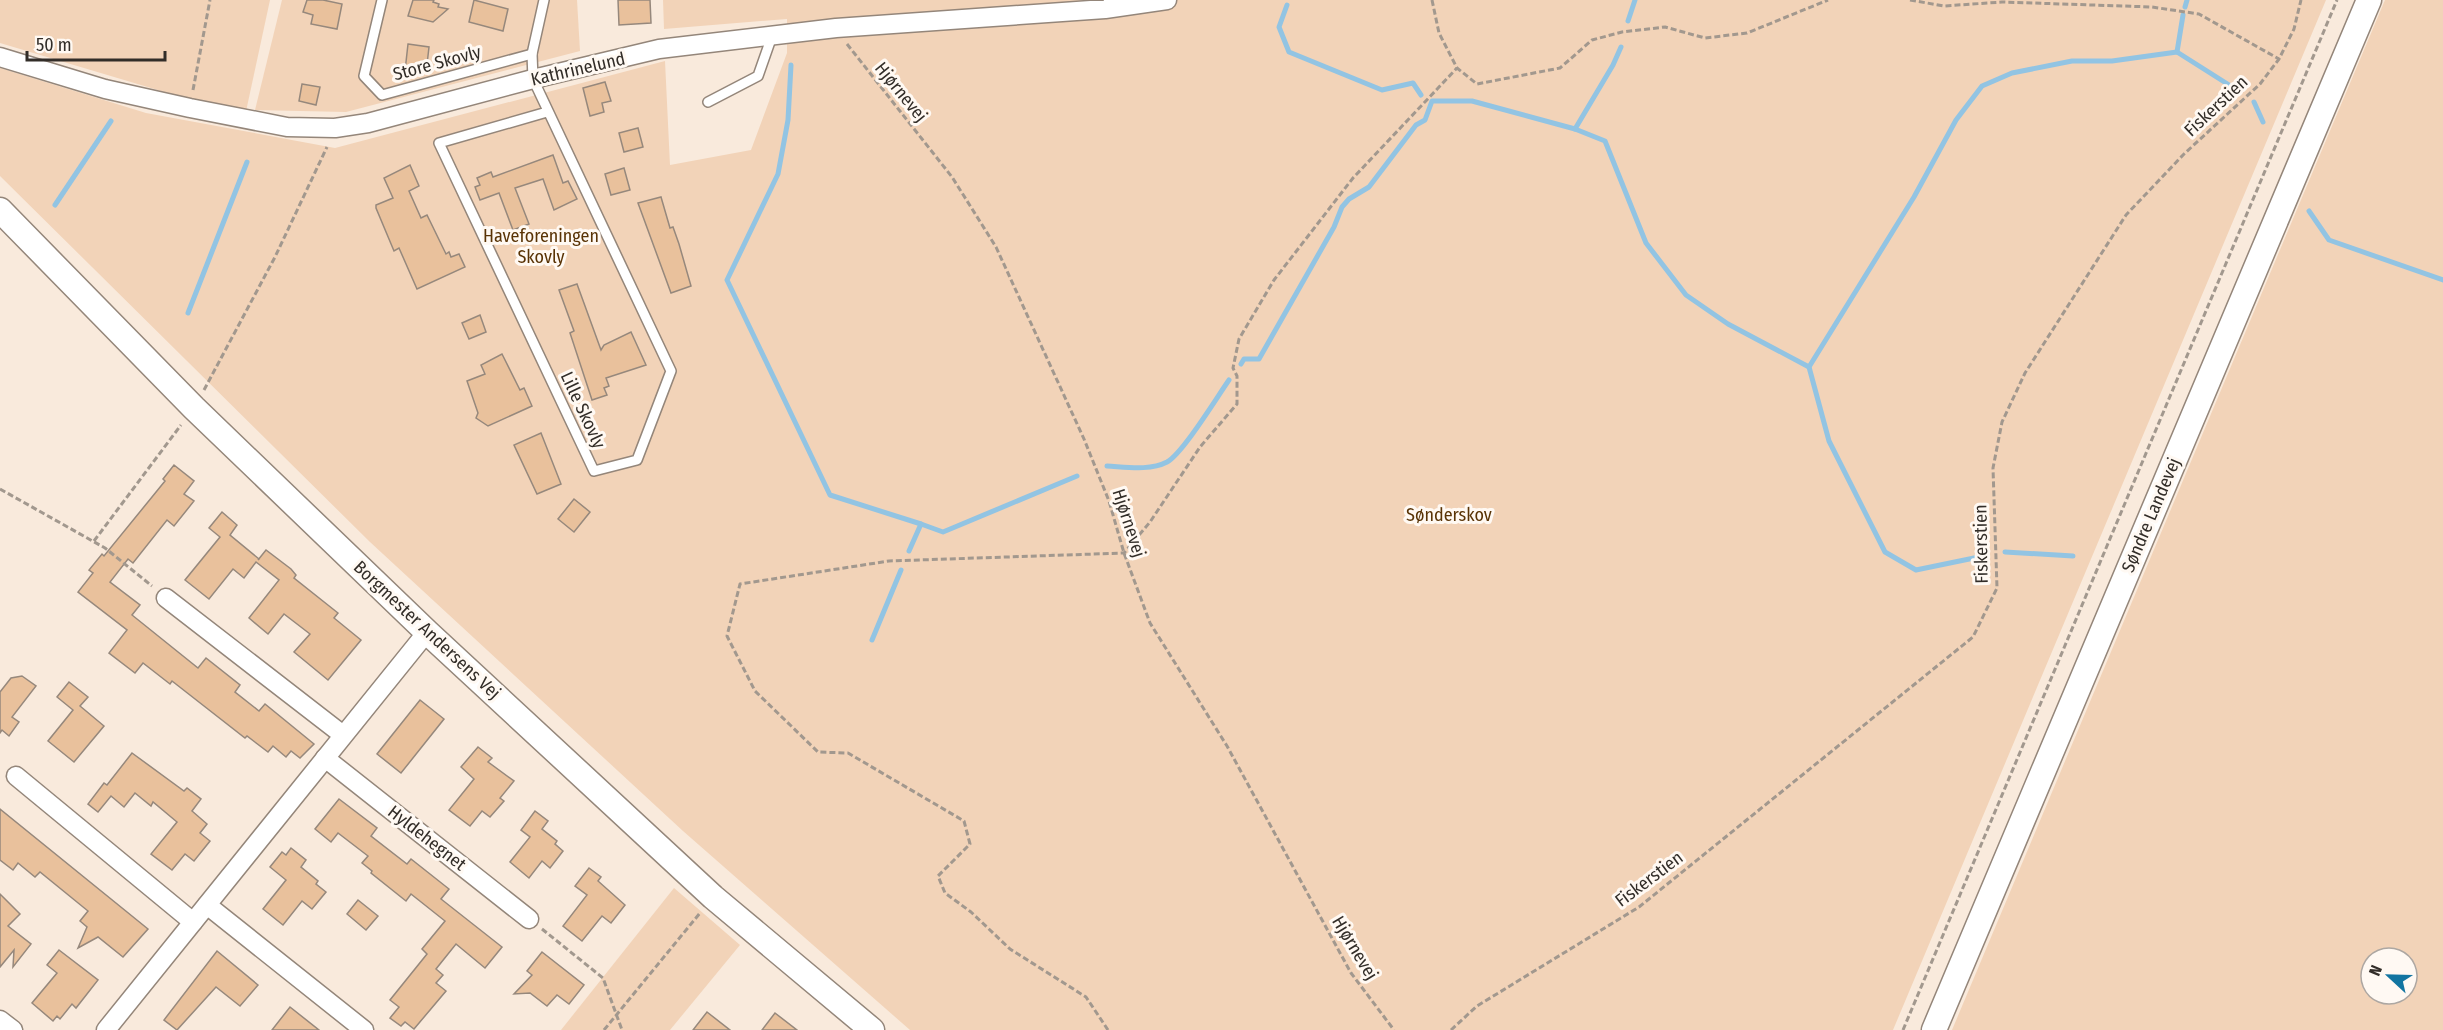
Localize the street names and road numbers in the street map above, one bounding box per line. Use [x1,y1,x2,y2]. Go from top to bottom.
street label: Store Skovly [391,41,483,85]
street label: Kathrinelund [529,47,627,91]
street label: Hjørnevej [870,58,932,126]
street label: Fiskerstien [2180,71,2252,141]
street label: Lille Skovly [556,368,610,452]
street label: Søndre Landevej [2117,454,2185,576]
street label: Hjørnevej [1108,486,1150,560]
street label: Fiskerstien [1969,504,1993,584]
street label: Borgmester Andersens Vej [349,556,505,704]
street label: Hyldehegnet [383,801,471,875]
street label: Fiskerstien [1611,846,1687,912]
street label: Hjørnevej [1327,912,1383,984]

